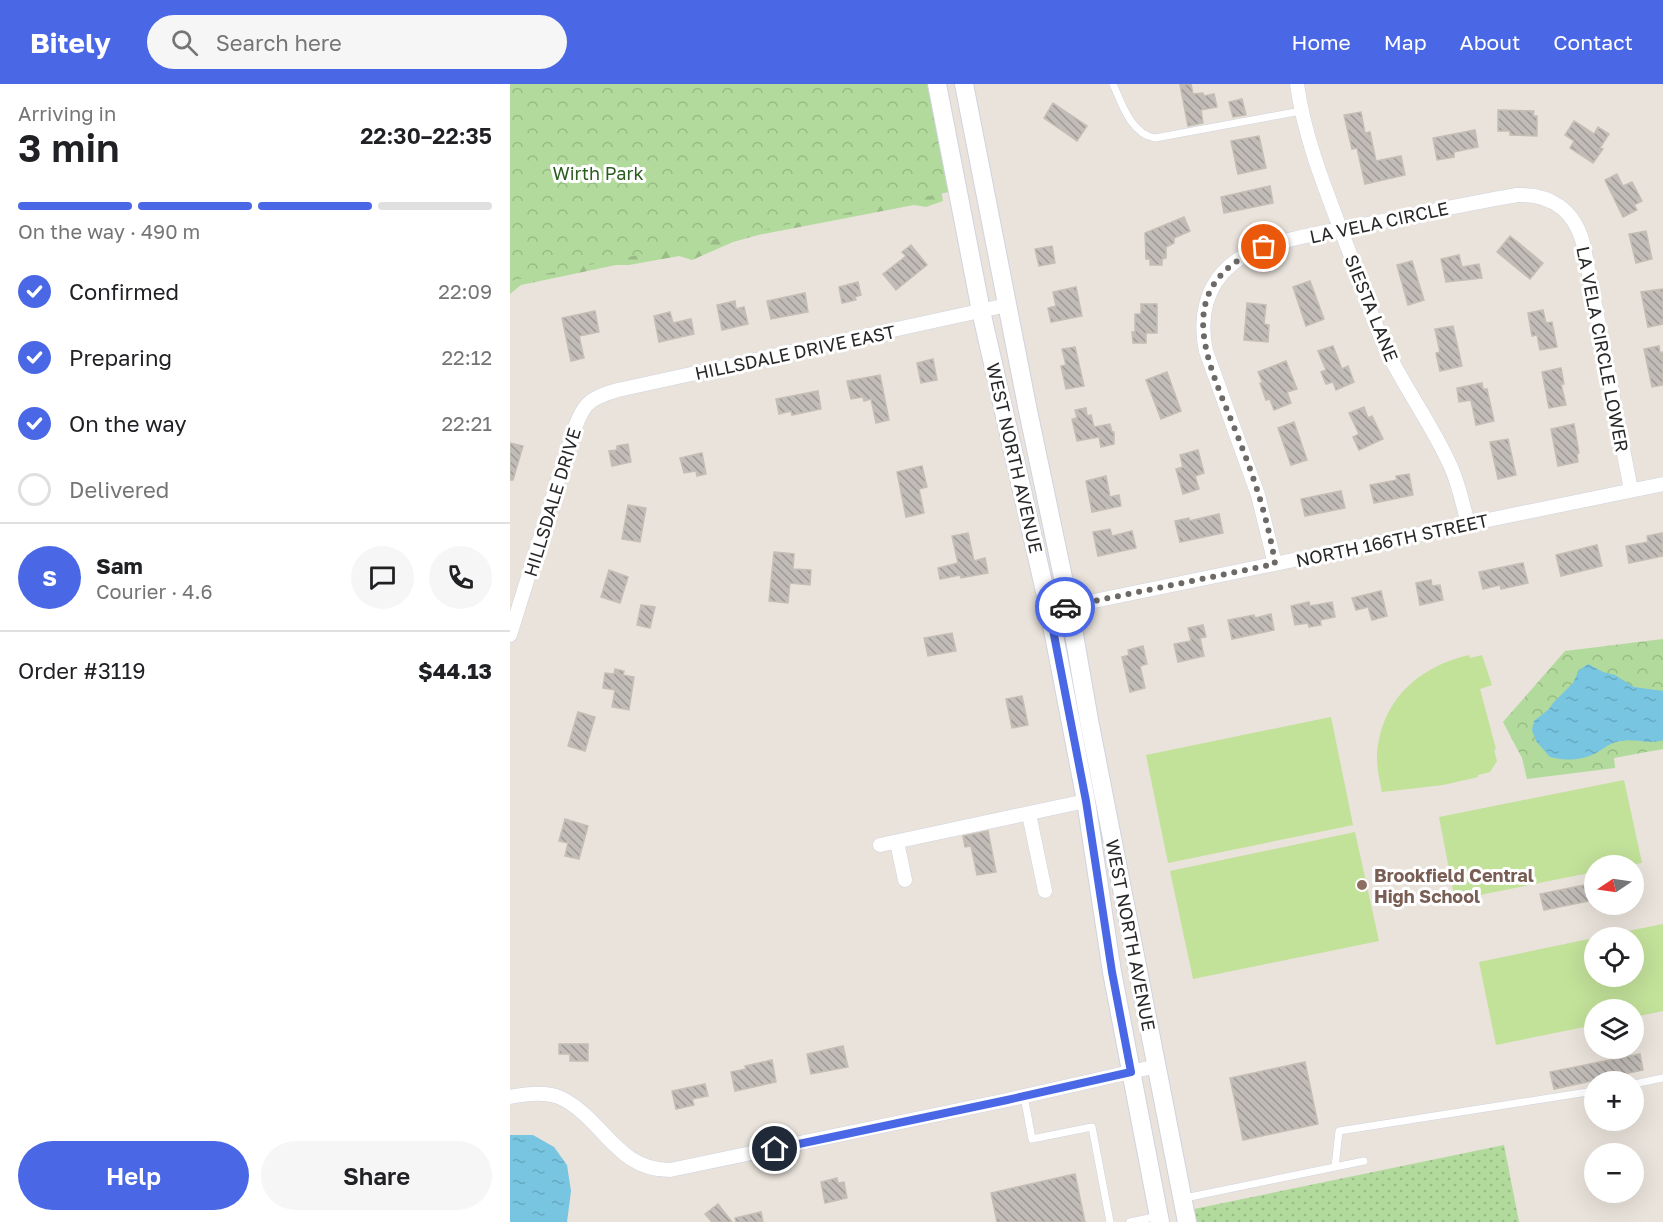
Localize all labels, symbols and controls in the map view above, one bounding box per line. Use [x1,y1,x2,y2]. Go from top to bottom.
search box [147,15,567,69]
text: Bitely [30,26,111,59]
icon: search [168,26,201,59]
text: Search here [216,29,342,56]
text: Home [1291,29,1351,55]
text: Map [1384,29,1427,55]
text: About [1460,29,1520,55]
text: Contact [1553,29,1633,55]
text: Arriving in [18,101,116,125]
text: 22:30–22:35 [360,122,492,149]
text: 3 min [18,124,120,171]
park label: Wirth Park [552,162,644,184]
street label: LA VELA CIRCLE [1308,197,1450,247]
text: On the way · 490 m [18,219,200,243]
pin [1238,221,1289,272]
icon: bag [1247,230,1280,263]
street label: LA VELA CIRCLE LOWER [1572,244,1634,454]
street label: SIESTA LANE [1341,251,1403,365]
icon: check [18,275,51,308]
text: Confirmed [69,278,179,305]
text: 22:09 [438,279,492,303]
street label: HILLSDALE DRIVE EAST [693,320,897,384]
icon: check [18,341,51,374]
text: Preparing [69,344,172,371]
text: 22:12 [442,345,492,369]
street label: WEST NORTH AVENUE [982,361,1048,555]
icon: check [18,407,51,440]
text: On the way [69,410,187,437]
text: 22:21 [442,411,492,435]
street label: HILLSDALE DRIVE [519,425,585,579]
text: Delivered [69,476,169,503]
street label: NORTH 166TH STREET [1294,509,1490,571]
button: chat [351,546,414,609]
button: phone [429,546,492,609]
text: Sam [96,552,143,579]
text: S [42,564,57,591]
courier [1035,577,1095,637]
text: Courier · 4.6 [96,579,213,603]
icon: car [1049,591,1082,624]
text: Order #3119 [18,657,146,684]
text: $44.13 [418,657,492,684]
street label: WEST NORTH AVENUE [1102,837,1160,1033]
north arrow [1584,855,1644,915]
map controls [1584,855,1644,1203]
place label: Brookfield Central High School [1374,864,1534,907]
marker: Brookfield Central High School [1355,878,1369,892]
button: locate [1584,927,1644,987]
button: layers [1584,999,1644,1059]
button: + [1584,1071,1644,1131]
pin [749,1123,800,1174]
icon: home [758,1132,791,1165]
button: Help [18,1141,249,1210]
button: Share [261,1141,492,1210]
button: − [1584,1143,1644,1203]

